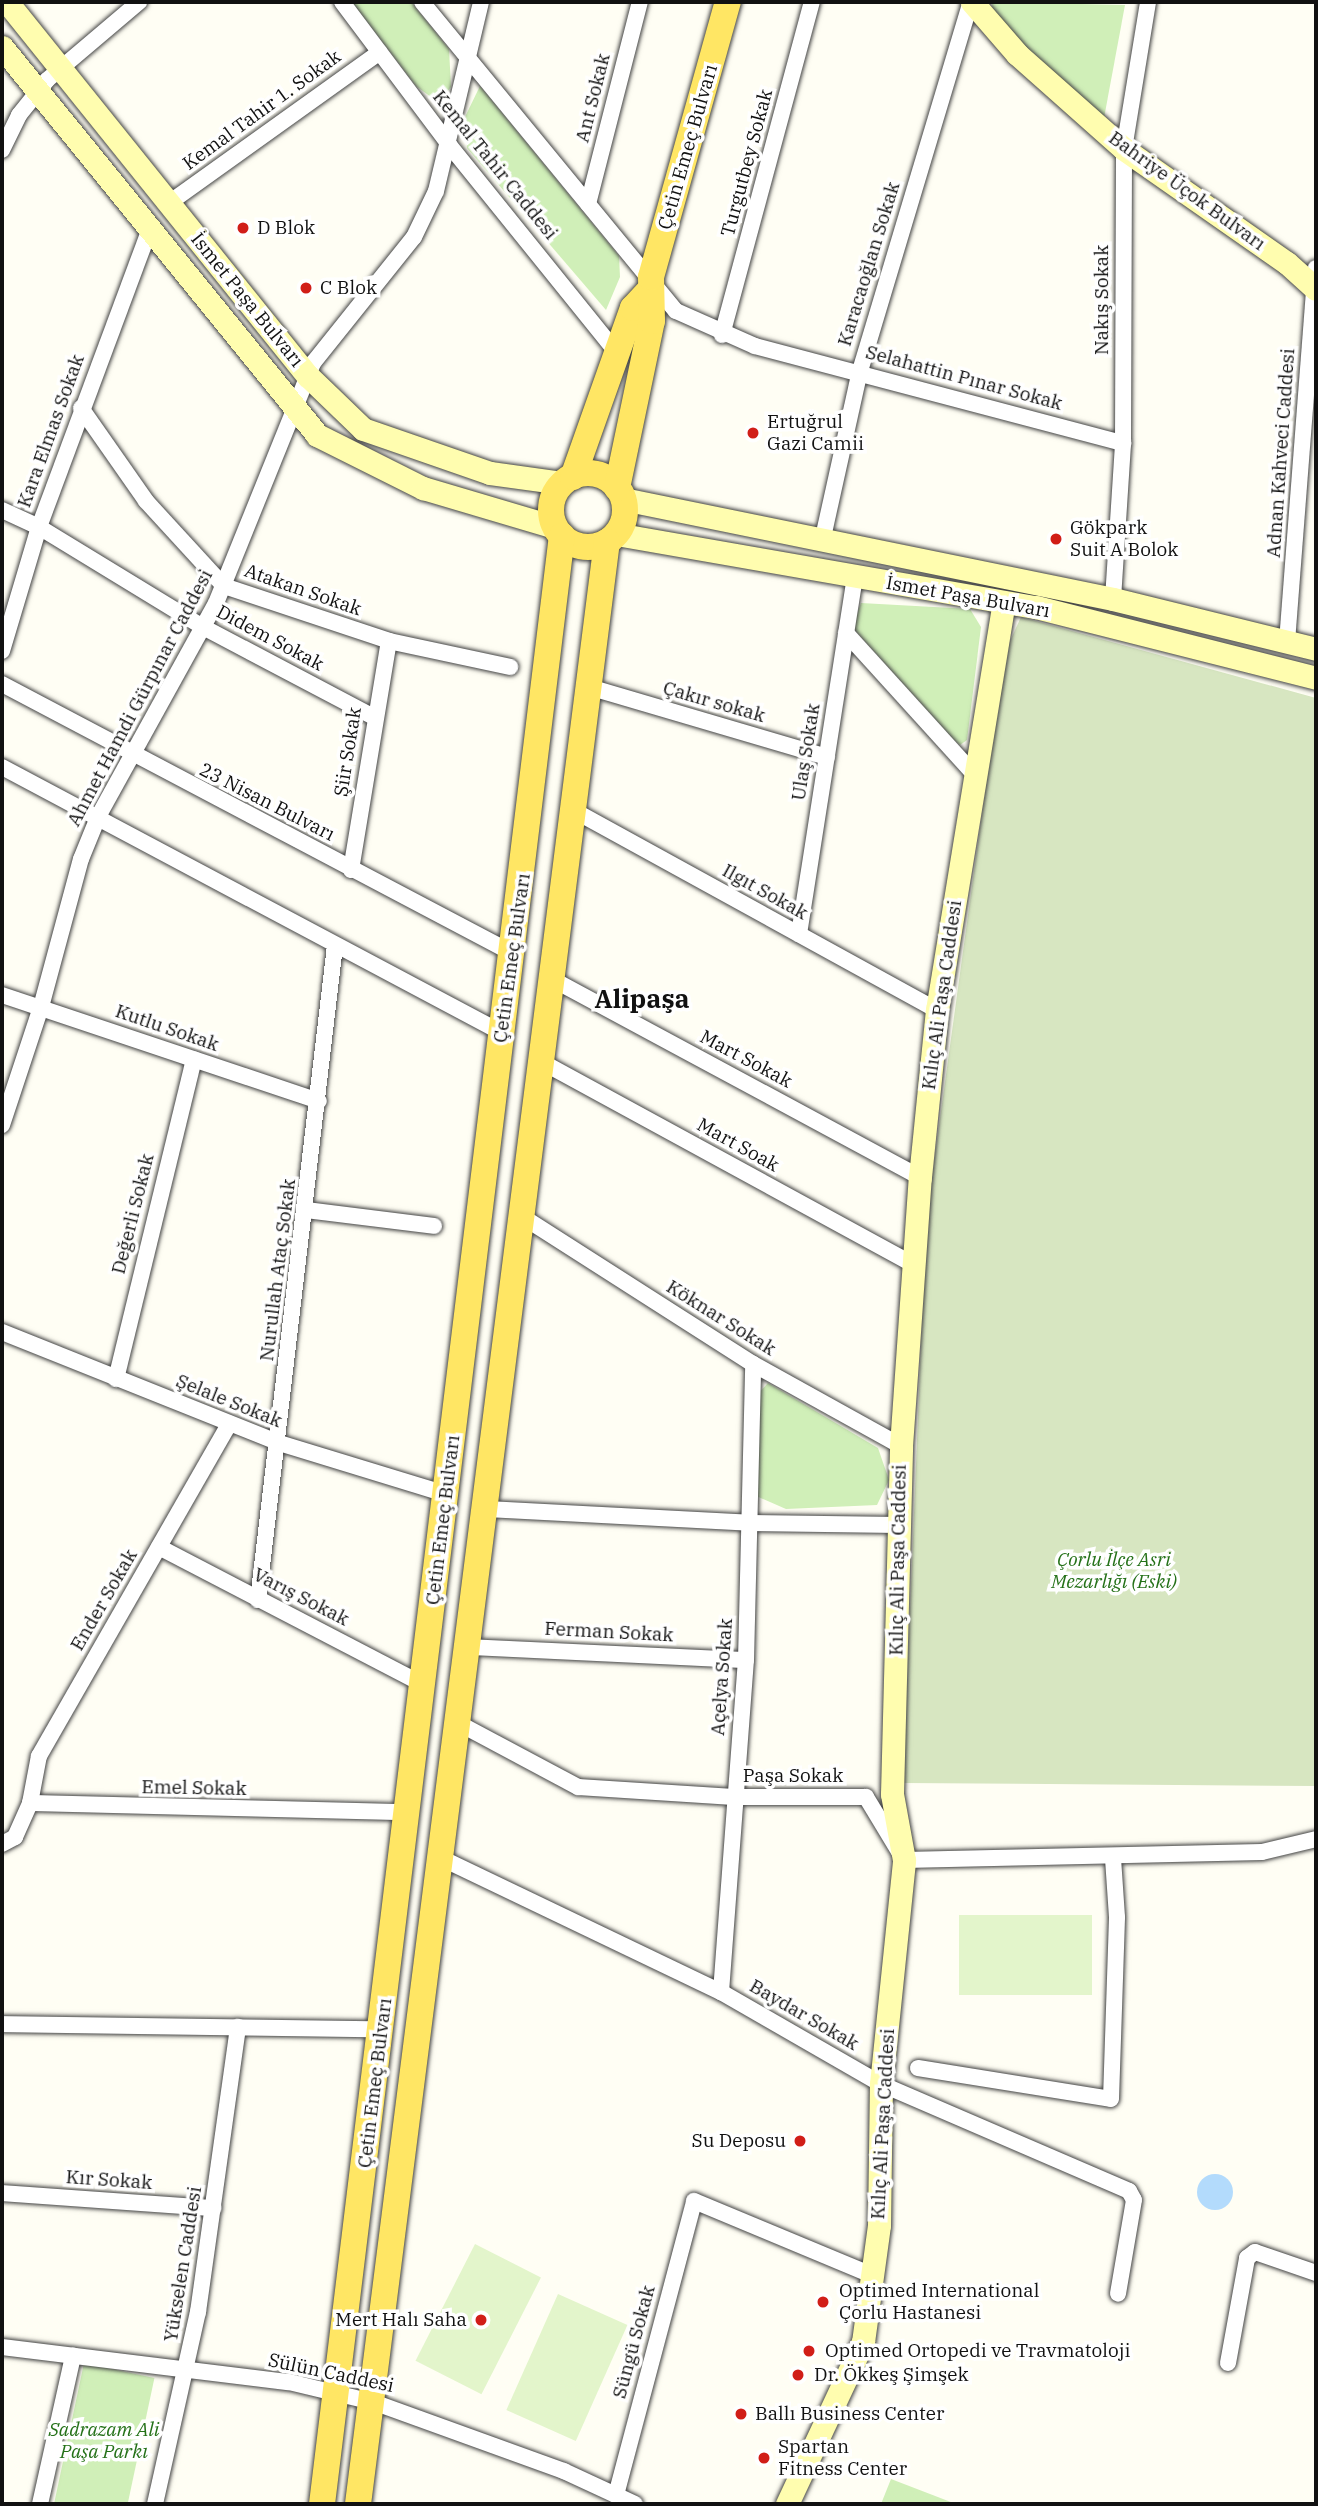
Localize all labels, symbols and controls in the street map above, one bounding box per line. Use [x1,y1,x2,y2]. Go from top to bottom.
street label: Kemal Tahir 1. Sokak [179,45,345,175]
street label: Ant Sokak [571,51,615,145]
street label: Çetin Emeç Bulvarı [653,62,723,232]
street label: Kemal Tahir Caddesi [428,86,562,244]
street label: Turgutbey Sokak [716,87,778,239]
street label: Bahriye Üçok Bulvarı [1104,127,1270,255]
street label: Karacaoğlan Sokak [833,179,905,349]
place label: D Blok [257,217,315,239]
marker: D Blok [235,220,251,236]
street label: İsmet Paşa Bulvarı [186,228,308,372]
street label: Nakış Sokak [1091,245,1113,355]
place label: C Blok [320,277,377,299]
marker: C Blok [298,280,314,296]
street label: Selahattin Pınar Sokak [863,341,1065,415]
street label: Adnan Kahveci Caddesi [1262,347,1300,559]
street label: Kara Elmas Sokak [13,351,89,511]
place label: Ertuğrul Gazi Camii [767,411,864,455]
marker: Ertuğrul Gazi Camii [745,425,761,441]
place label: Gökpark Suit A Bolok [1070,517,1178,561]
marker: Gökpark Suit A Bolok [1048,531,1064,547]
street label: Atakan Sokak [241,559,365,621]
street label: Ahmet Hamdi Gürpınar Caddesi [62,566,218,830]
street label: İsmet Paşa Bulvarı [884,571,1052,623]
street label: Didem Sokak [213,600,327,676]
street label: Çakır sokak [660,677,768,727]
street label: Ulaş Sokak [787,702,825,802]
street label: Şiir Sokak [330,706,366,798]
street label: 23 Nisan Bulvarı [196,758,338,846]
street label: Ilgıt Sokak [718,859,812,925]
street label: Çetin Emeç Bulvarı [489,872,535,1044]
street label: Kılıç Ali Paşa Caddesi [917,899,967,1091]
district label: Alipaşa [595,983,689,1015]
street label: Kutlu Sokak [112,1000,222,1056]
street label: Mart Sokak [696,1025,796,1093]
street label: Mart Soak [693,1113,783,1177]
street label: Değerli Sokak [107,1152,159,1276]
street label: Nurullah Ataç Sokak [255,1177,301,1363]
street label: Köknar Sokak [662,1275,780,1361]
street label: Şelale Sokak [173,1369,285,1433]
street label: Çetin Emeç Bulvarı [421,1434,465,1606]
street label: Kılıç Ali Paşa Caddesi [885,1464,911,1656]
street label: Ender Sokak [66,1545,142,1655]
park label: Çorlu İlçe Asri Mezarlığı (Eski) [1051,1549,1177,1593]
street label: Varış Sokak [249,1563,353,1631]
street label: Ferman Sokak [544,1617,674,1647]
street label: Açelya Sokak [707,1618,737,1736]
street label: Paşa Sokak [743,1765,843,1787]
street label: Emel Sokak [141,1776,247,1800]
street label: Baydar Sokak [745,1975,863,2055]
street label: Çetin Emeç Bulvarı [353,1997,397,2169]
street label: Kılıç Ali Paşa Caddesi [867,2028,899,2220]
place label: Su Deposu [691,2130,786,2152]
marker: Su Deposu [792,2133,808,2149]
street label: Kır Sokak [65,2166,153,2194]
street label: Yükselen Caddesi [159,2185,207,2343]
place label: Optimed International Çorlu Hastanesi [839,2280,1039,2324]
street label: Süngü Sokak [608,2283,660,2401]
marker: Optimed International Çorlu Hastanesi [813,2292,833,2312]
place label: Mert Halı Saha [335,2309,467,2331]
marker: Mert Halı Saha [473,2312,489,2328]
place label: Optimed Ortopedi ve Travmatoloji [825,2340,1130,2362]
marker: Optimed Ortopedi ve Travmatoloji [799,2341,819,2361]
street label: Sülün Caddesi [266,2349,396,2397]
place label: Dr. Ökkeş Şimşek [814,2364,969,2386]
marker: Dr. Ökkeş Şimşek [788,2365,808,2385]
place label: Ballı Business Center [755,2403,944,2425]
marker: Ballı Business Center [733,2406,749,2422]
park label: Sadrazam Ali Paşa Parkı [48,2419,160,2463]
place label: Spartan Fitness Center [778,2436,907,2480]
marker: Spartan Fitness Center [756,2450,772,2466]

